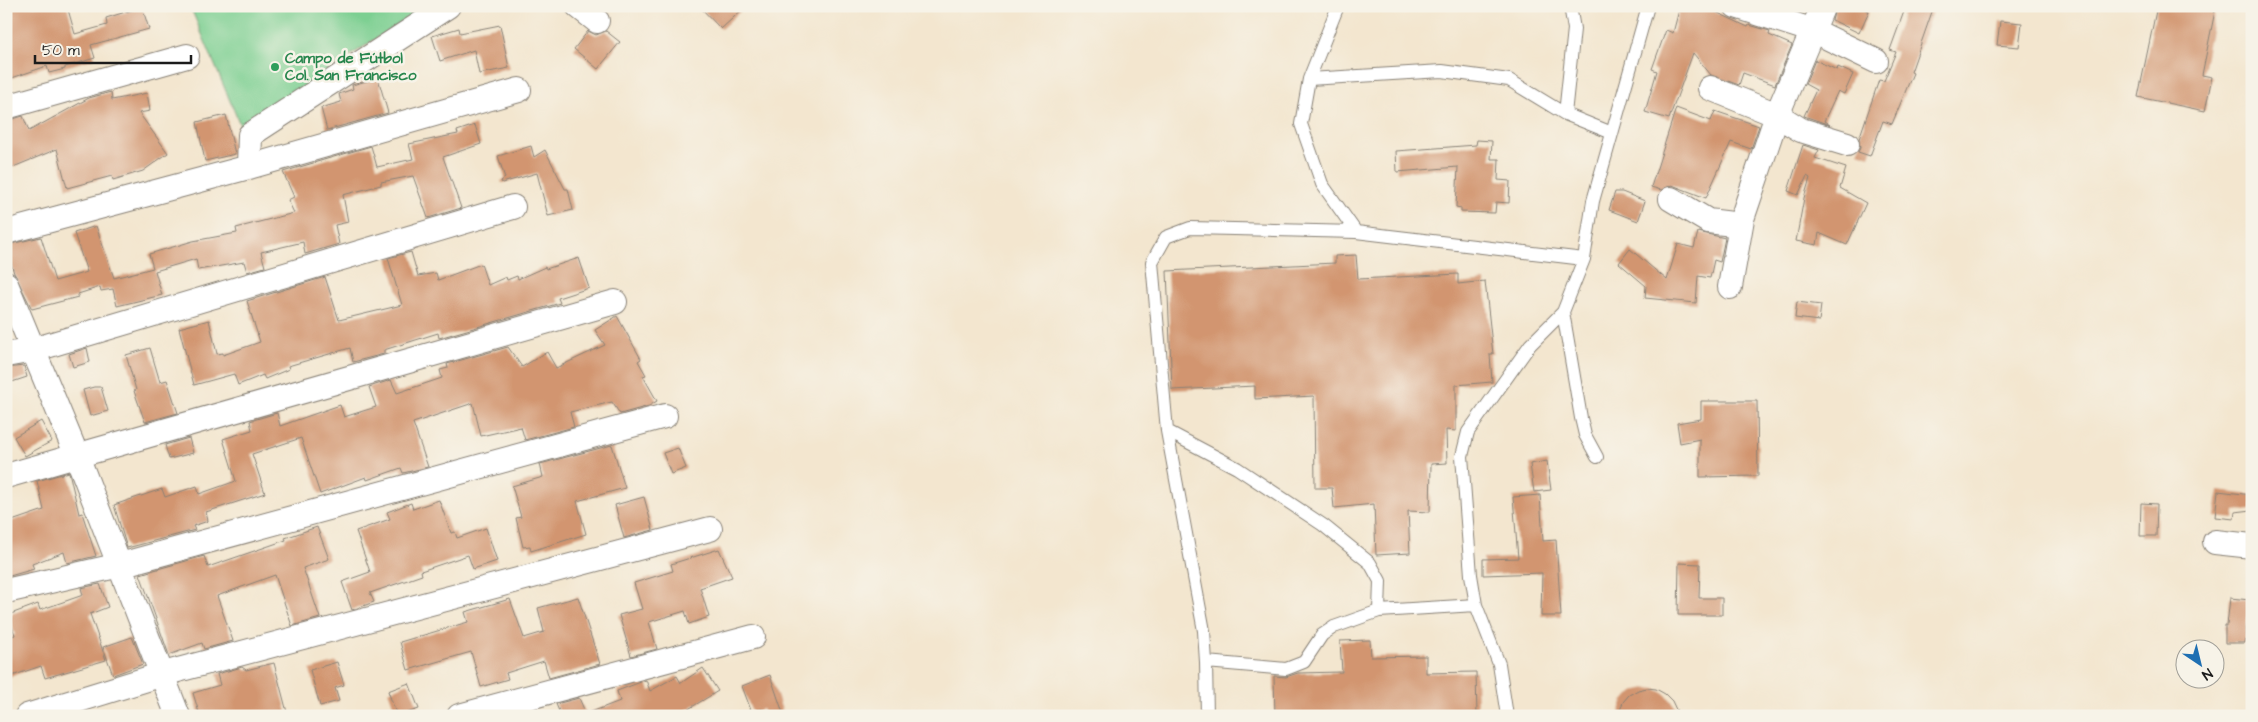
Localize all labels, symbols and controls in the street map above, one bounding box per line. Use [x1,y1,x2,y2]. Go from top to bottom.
scale bar [35,32,191,64]
text: 50 m [42,40,80,61]
place label: Campo de Fútbol Col. San Francisco [285,48,417,86]
marker: Campo de Fútbol Col. San Francisco [269,61,281,73]
north arrow [2176,640,2226,690]
text: N [2197,663,2216,685]

